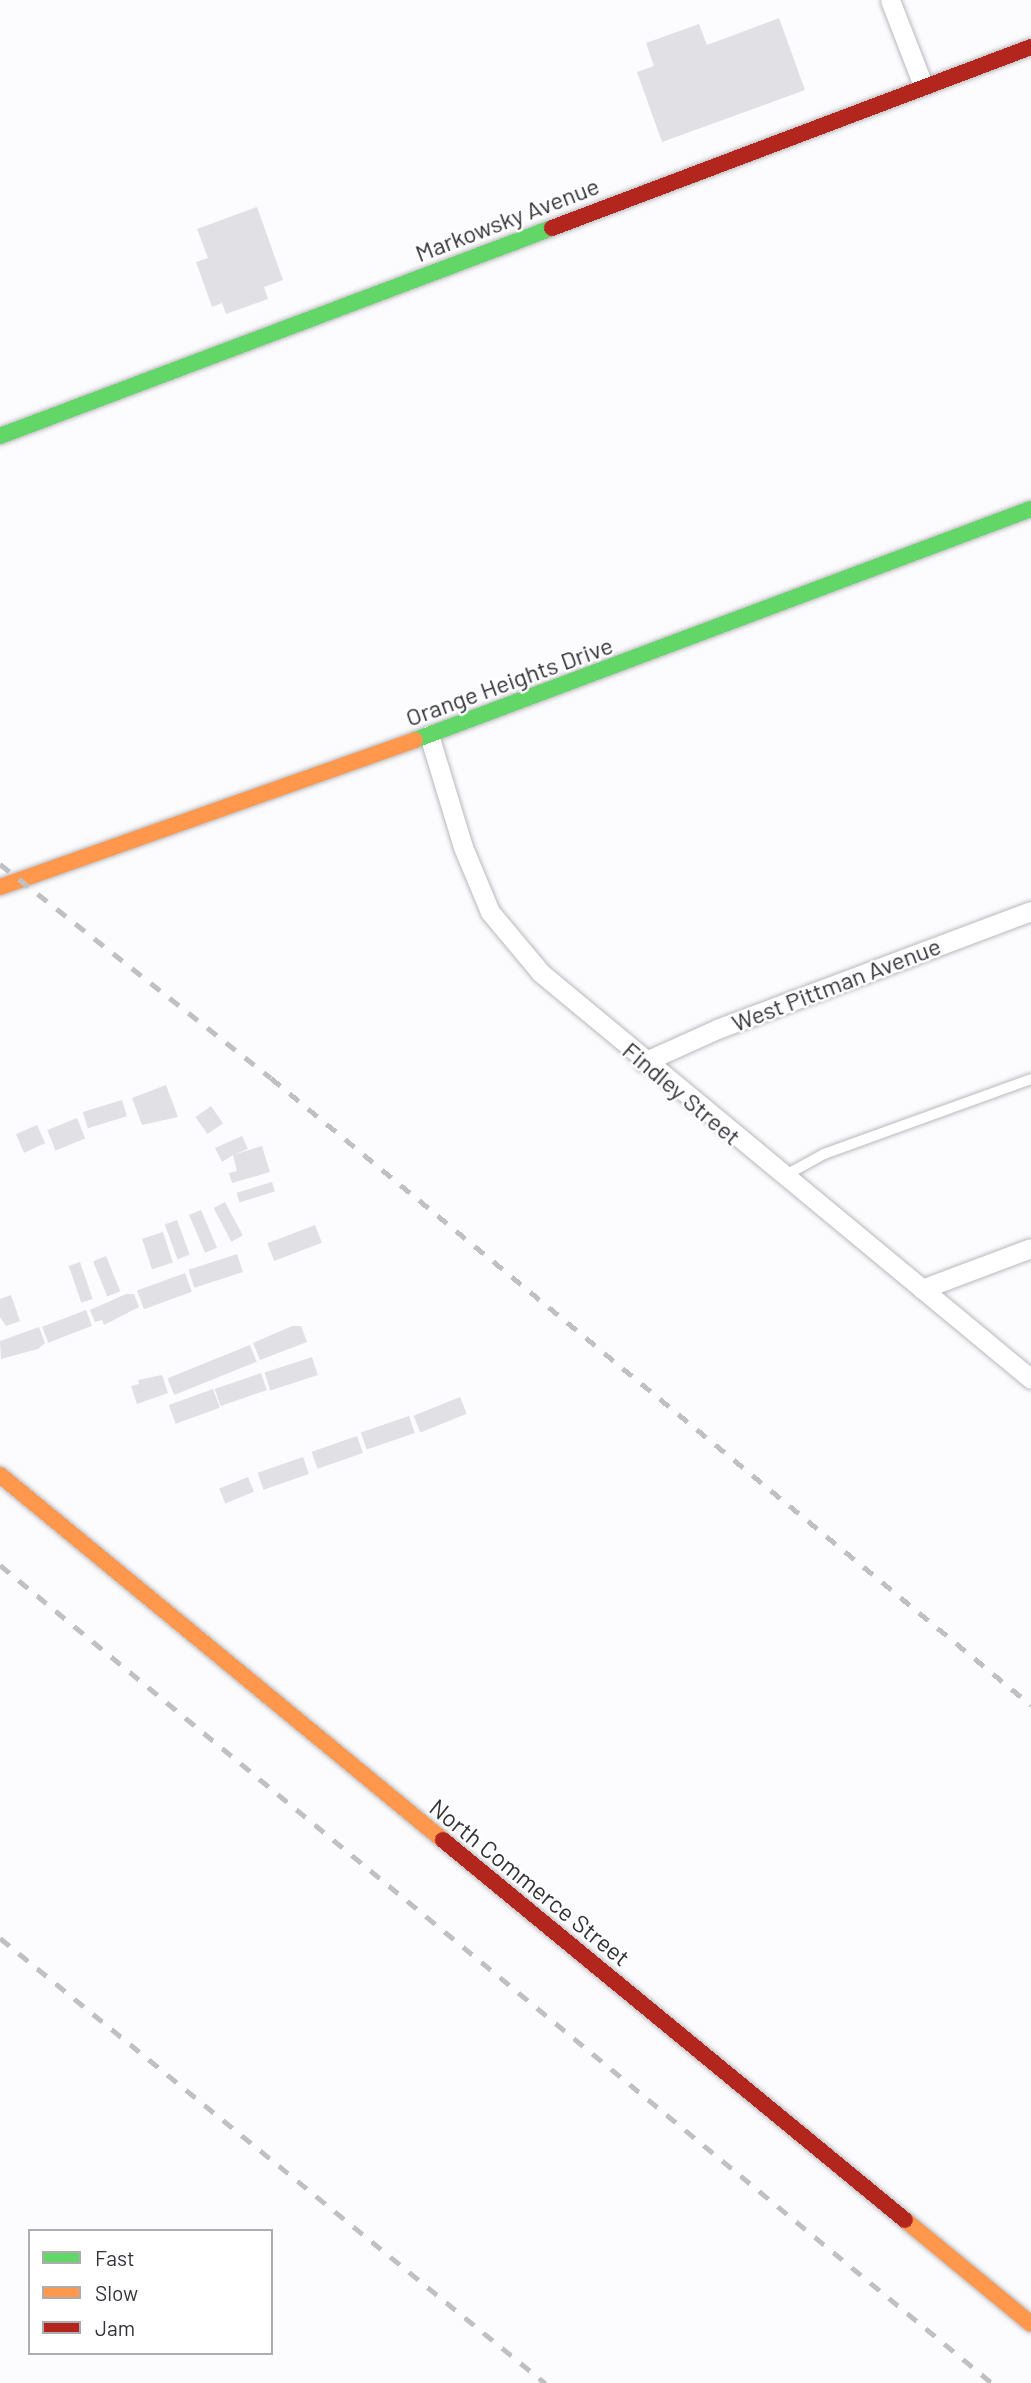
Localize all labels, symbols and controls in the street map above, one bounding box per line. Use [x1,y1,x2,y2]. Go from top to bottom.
street label: Markowsky Avenue [411,171,603,267]
street label: Orange Heights Drive [402,630,616,732]
street label: West Pittman Avenue [727,931,945,1037]
street label: Findley Street [617,1035,747,1151]
street label: North Commerce Street [424,1792,636,1972]
legend [28,2229,273,2355]
text: Fast [95,2245,135,2270]
text: Slow [95,2280,138,2305]
text: Jam [95,2315,135,2340]

